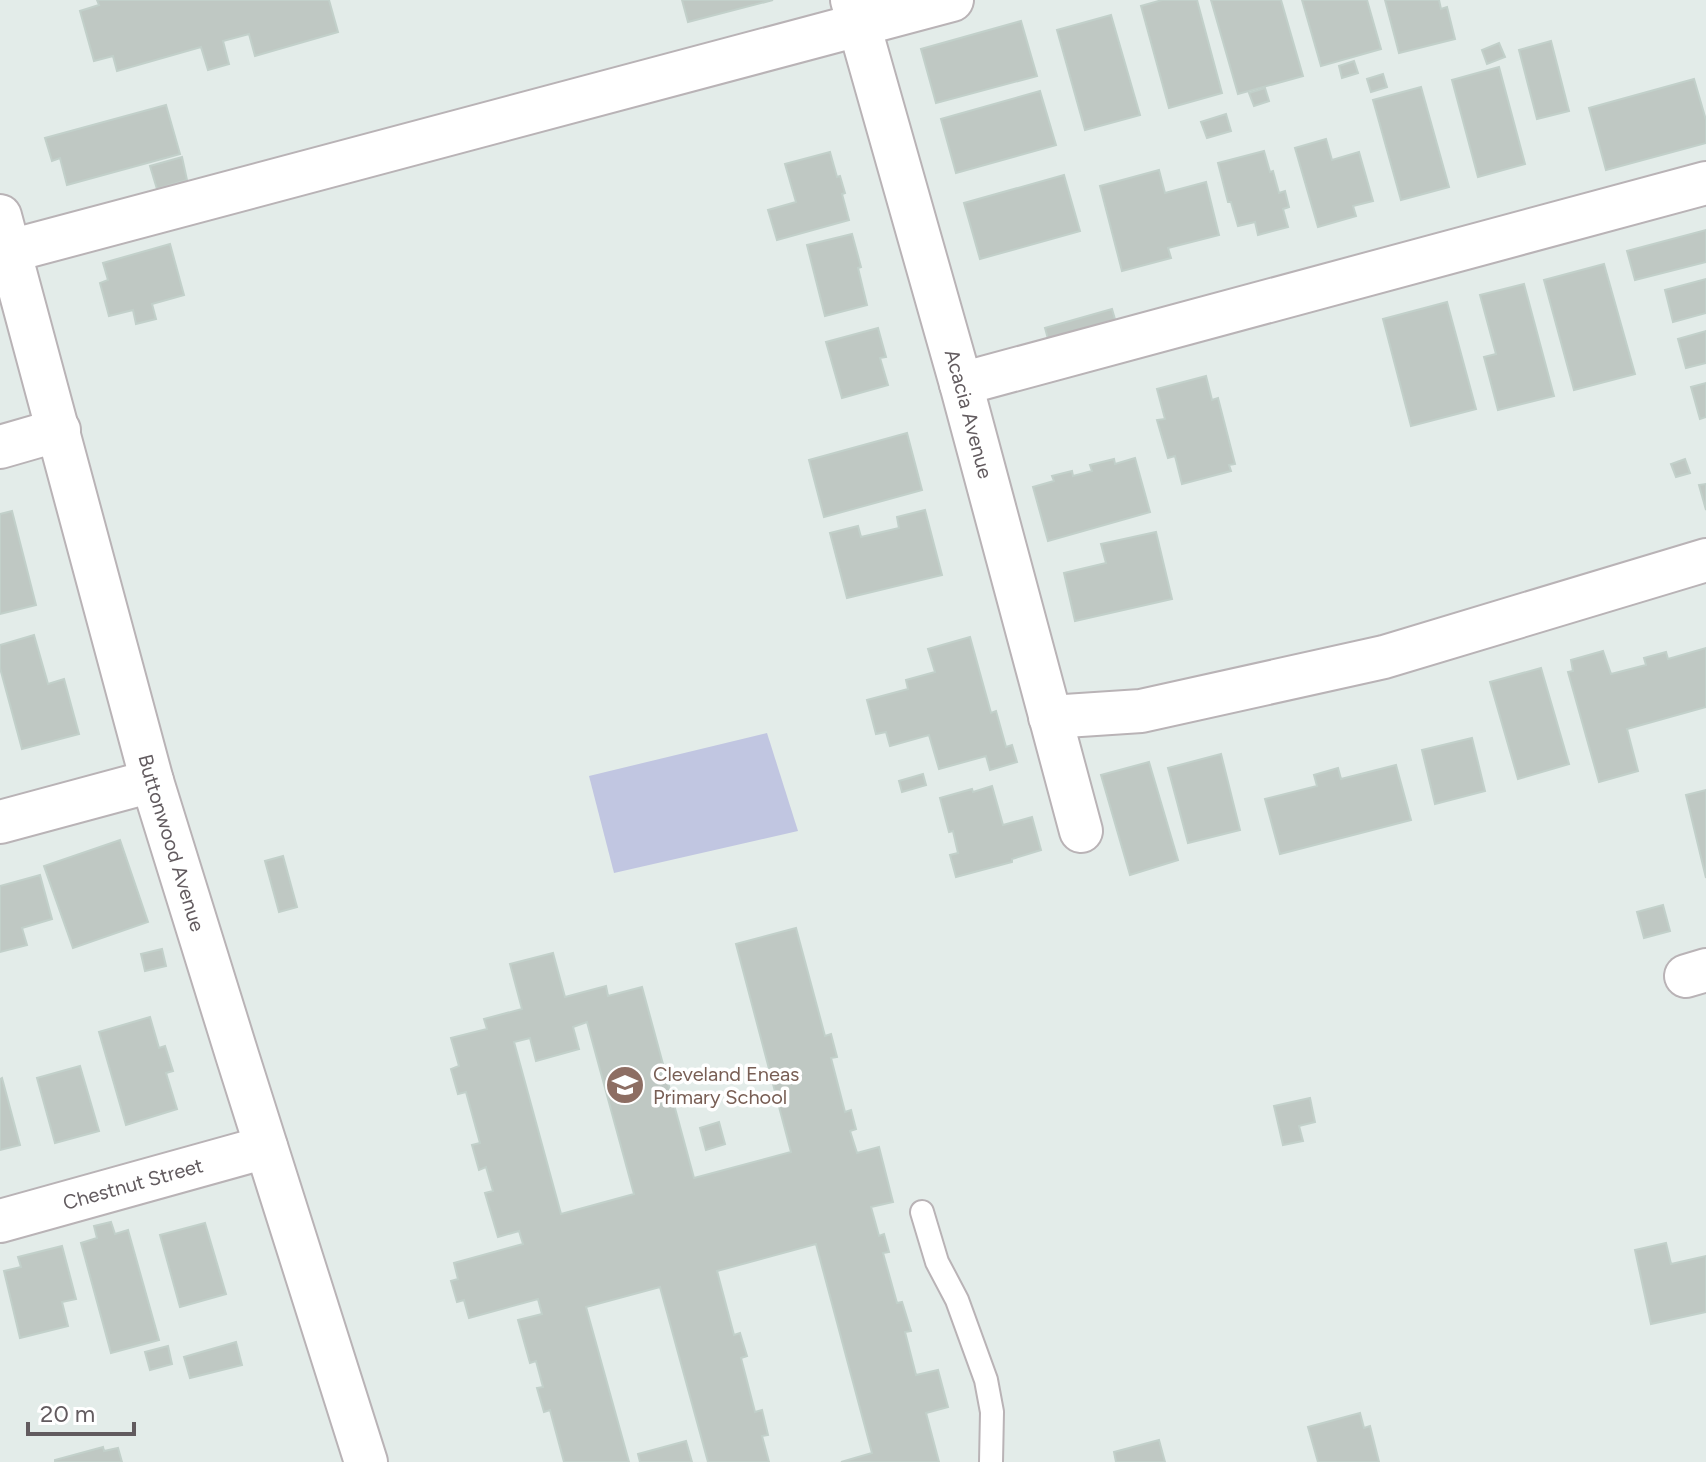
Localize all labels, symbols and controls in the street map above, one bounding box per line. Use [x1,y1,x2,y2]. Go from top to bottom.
street label: Acacia Avenue [940,347,998,481]
street label: Buttonwood Avenue [133,752,210,935]
place label: Cleveland Eneas Primary School [653,1062,799,1109]
school or university icon: Cleveland Eneas Primary School [604,1064,646,1106]
street label: Chestnut Street [60,1153,206,1215]
scale bar [28,1386,134,1436]
text: 20 m [40,1399,95,1428]

